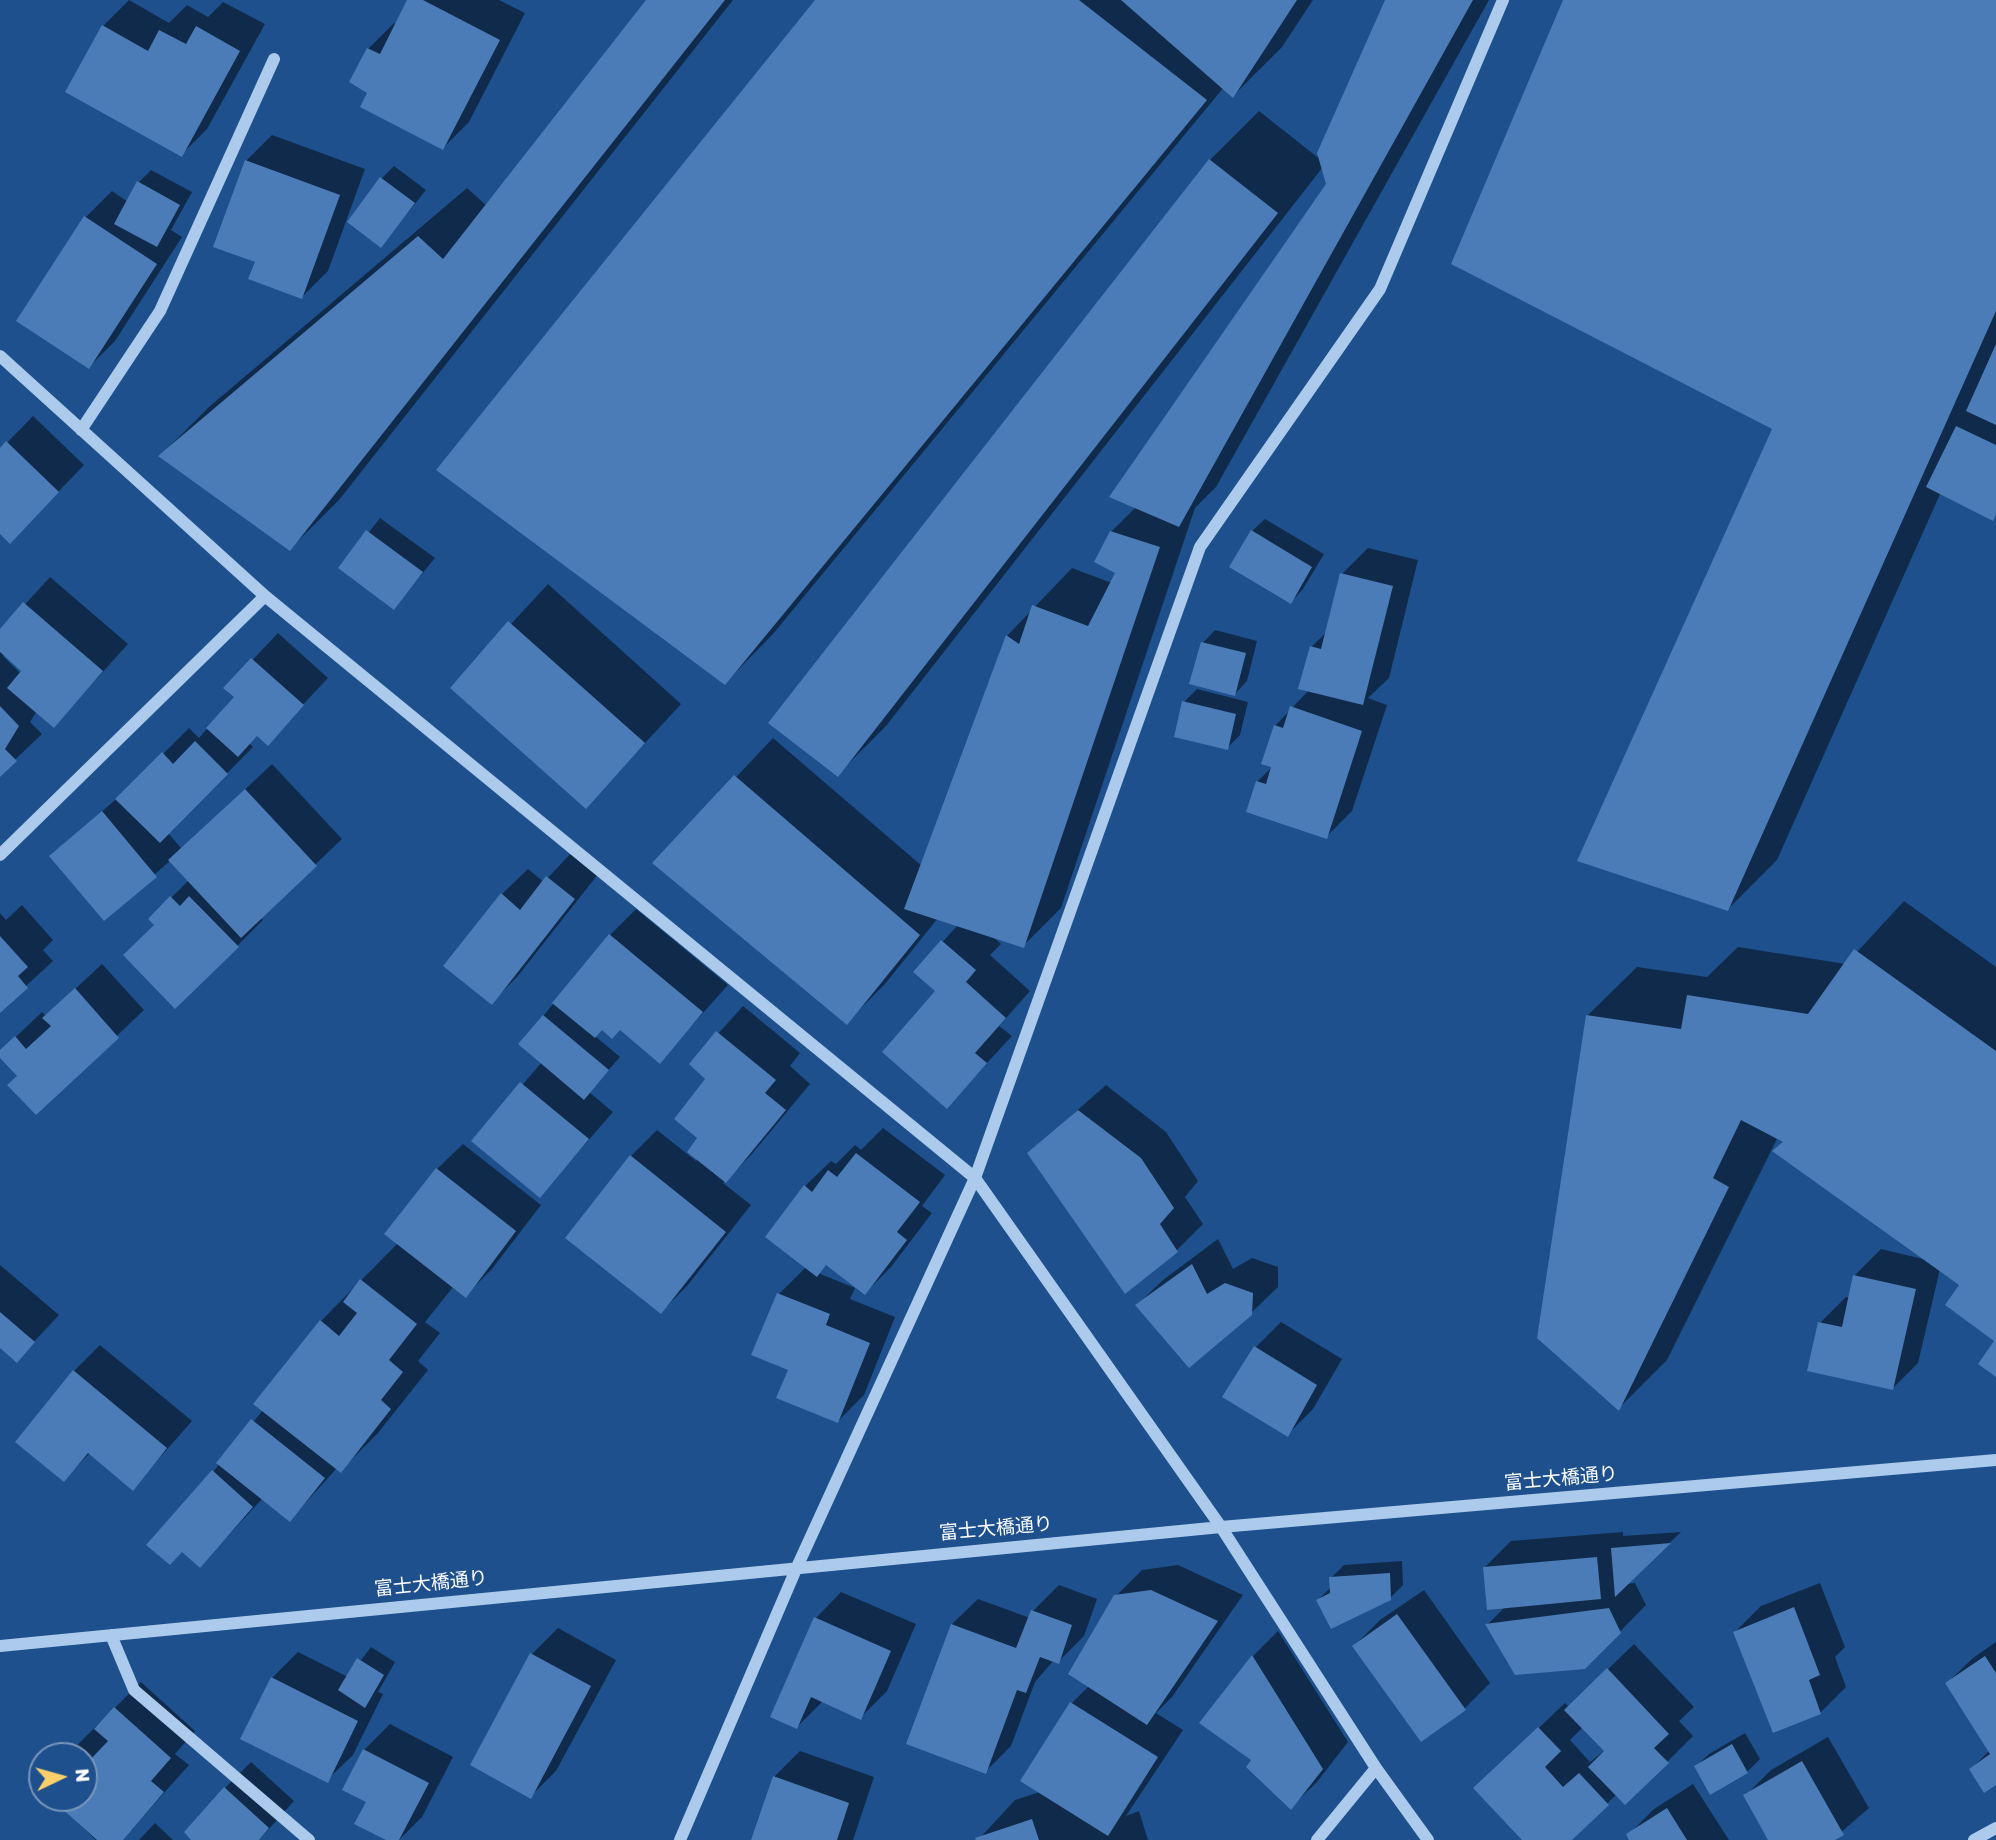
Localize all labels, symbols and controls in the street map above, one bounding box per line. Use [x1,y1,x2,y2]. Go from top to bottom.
street label: 富士大橋通り [1503,1463,1619,1495]
street label: 富士大橋通り [938,1513,1054,1545]
street label: 富士大橋通り [373,1567,489,1601]
north arrow [28,1742,98,1812]
text: N [70,1767,94,1783]

